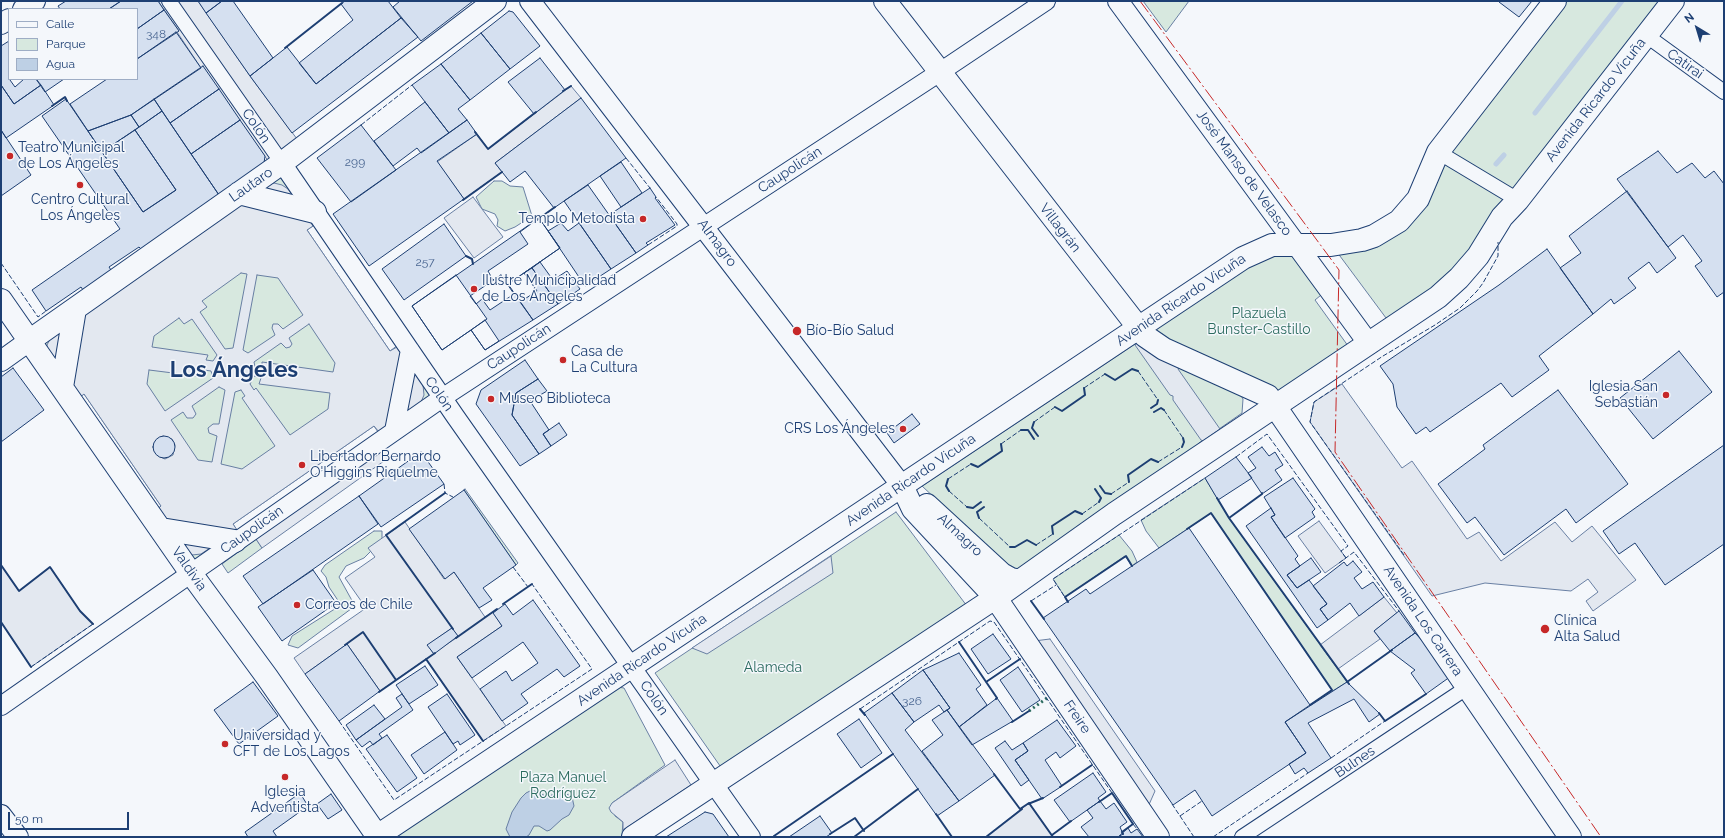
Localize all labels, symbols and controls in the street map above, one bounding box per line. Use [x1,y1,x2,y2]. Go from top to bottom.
legend [8,8,138,80]
north arrow [1677,8,1717,48]
text: N [1682,10,1697,26]
text: Calle [46,17,74,31]
house number: 348 [146,27,166,41]
street label: Avenida Ricardo Vicuña [1542,35,1650,165]
text: Parque [46,37,86,51]
street label: Catirai [1664,46,1706,82]
text: Agua [46,57,75,71]
street label: Colón [238,106,274,146]
street label: José Manso de Velasco [1193,107,1295,239]
place label: Teatro Municipal de Los Ángeles [18,140,125,172]
street label: Caupolicán [755,143,825,197]
marker: Teatro Municipal de Los Ángeles [5,151,15,161]
house number: 299 [345,155,365,169]
street label: Lautaro [226,164,276,206]
marker: Centro Cultural Los Ángeles [75,180,85,190]
place label: Centro Cultural Los Ángeles [31,192,129,224]
street label: Villagrán [1036,200,1084,256]
place label: Templo Metodista [519,211,635,227]
marker: Templo Metodista [638,214,648,224]
street label: Almagro [694,216,740,270]
street label: Avenida Ricardo Vicuña [1113,250,1249,350]
house number: 257 [415,255,435,269]
place label: Ilustre Municipalidad de Los Ángeles [482,273,616,306]
marker: Ilustre Municipalidad de Los Ángeles [469,284,479,294]
park label: Plazuela Bunster-Castillo [1207,306,1311,338]
street label: Caupolicán [484,320,554,374]
place label: Bío-Bío Salud [806,323,894,339]
marker: Bío-Bío Salud [791,325,803,337]
place label: Casa de La Cultura [571,344,638,376]
marker: Casa de La Cultura [558,355,568,365]
district label: Los Ángeles [170,357,298,383]
street label: Colón [421,374,457,414]
place label: Iglesia San Sebastián [1589,379,1658,412]
marker: Iglesia San Sebastián [1661,390,1671,400]
place label: Museo Biblioteca [499,391,611,407]
marker: Museo Biblioteca [486,394,496,404]
place label: CRS Los Ángeles [784,421,895,437]
marker: CRS Los Ángeles [898,424,908,434]
street label: Avenida Ricardo Vicuña [843,430,979,530]
place label: Libertador Bernardo O'Higgins Riquelme [310,449,441,482]
marker: Libertador Bernardo O'Higgins Riquelme [297,460,307,470]
street label: Caupolicán [217,502,287,558]
street label: Almagro [934,510,986,560]
street label: Valdivia [168,544,210,594]
street label: Avenida Los Carrera [1380,563,1466,679]
place label: Correos de Chile [305,597,413,613]
marker: Correos de Chile [292,600,302,610]
street label: Avenida Ricardo Vicuña [574,610,710,710]
place label: Clínica Alta Salud [1554,613,1620,646]
marker: Clínica Alta Salud [1539,623,1551,635]
park label: Alameda [744,660,802,676]
street label: Colón [636,678,672,718]
house number: 326 [902,694,922,708]
street label: Freire [1060,697,1094,737]
place label: Universidad y CFT de Los Lagos [233,728,350,760]
marker: Universidad y CFT de Los Lagos [220,739,230,749]
street label: Bulnes [1332,743,1378,781]
park label: Plaza Manuel Rodríguez [520,770,606,802]
marker: Iglesia Adventista [280,772,290,782]
place label: Iglesia Adventista [251,784,319,816]
scale bar [10,804,131,830]
text: 50 m [15,812,43,826]

